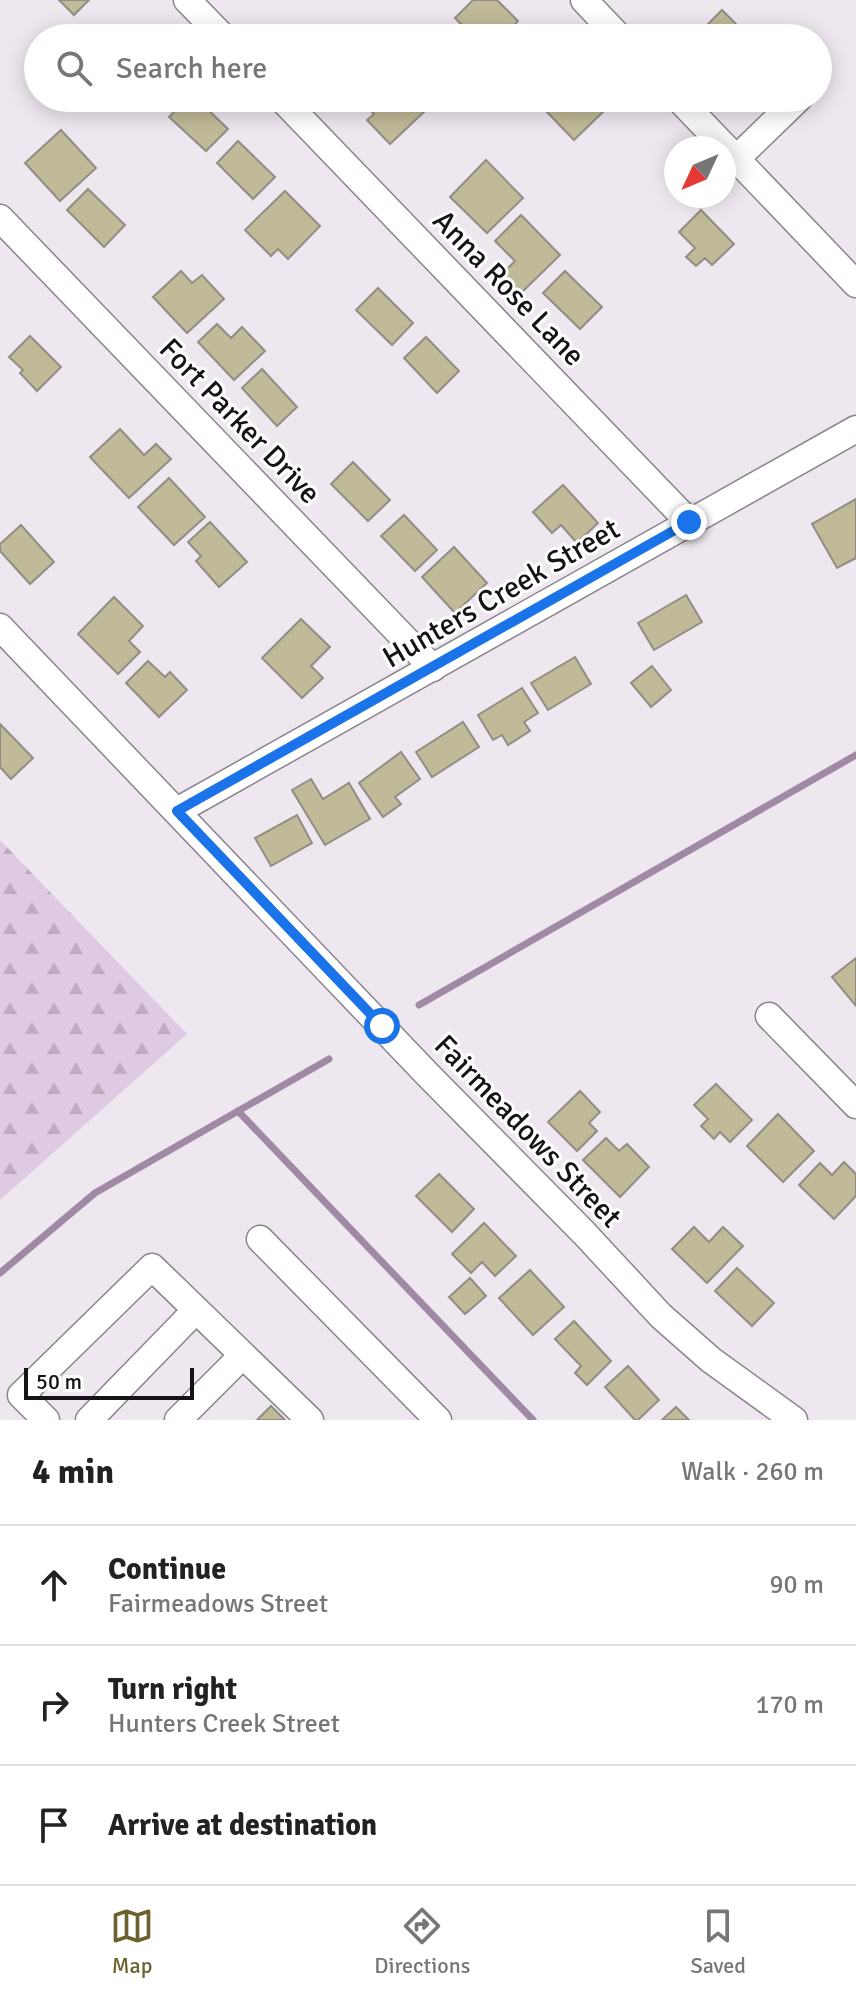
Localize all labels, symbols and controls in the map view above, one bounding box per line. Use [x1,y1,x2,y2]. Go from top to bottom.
search box [24,24,832,112]
icon: search [52,46,96,90]
text: Search here [116,50,267,87]
north arrow [664,136,736,208]
street label: Anna Rose Lane [425,203,592,374]
street label: Fort Parker Drive [151,331,328,512]
route end [671,504,707,540]
street label: Hunters Creek Street [376,511,626,676]
route start [364,1008,400,1044]
street label: Fairmeadows Street [426,1027,629,1236]
scale bar [24,1364,194,1400]
text: 50 m [36,1368,82,1395]
text: 4 min [32,1451,114,1493]
text: Walk · 260 m [681,1456,824,1488]
text: Continue [108,1551,226,1588]
icon: ahead [32,1563,76,1607]
text: 90 m [769,1569,824,1601]
text: Fairmeadows Street [108,1588,328,1620]
text: Turn right [108,1671,237,1708]
icon: right [32,1683,76,1727]
text: 170 m [755,1689,824,1721]
text: Hunters Creek Street [108,1708,340,1740]
icon: arrive [32,1803,76,1847]
text: Arrive at destination [108,1807,377,1844]
tab: Map [110,1904,154,1979]
tab: Directions [374,1904,470,1979]
tab: Saved [691,1904,746,1979]

